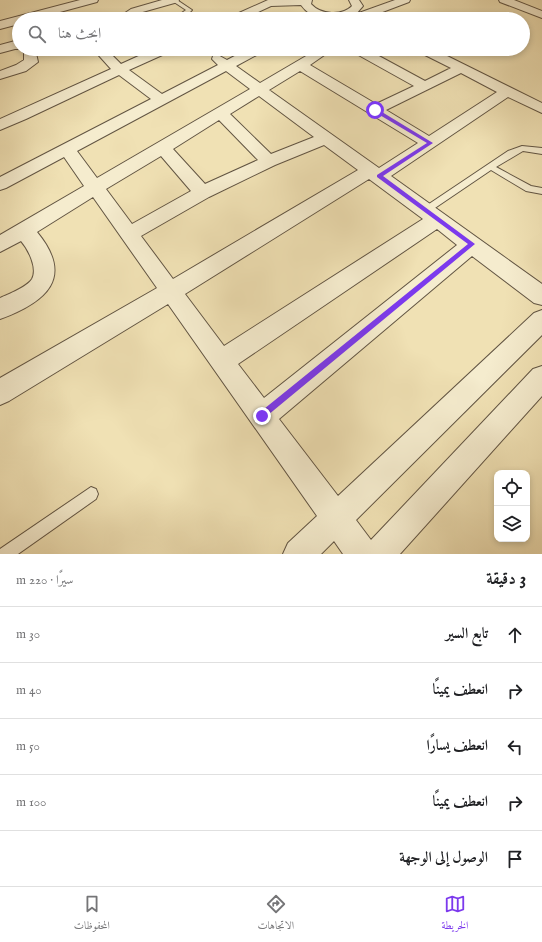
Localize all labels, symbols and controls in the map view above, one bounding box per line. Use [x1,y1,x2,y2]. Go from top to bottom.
search box [12,12,530,56]
icon: search [26,23,48,45]
text: ابحث هنا [58,24,101,43]
route start [366,101,384,119]
route end [253,407,271,425]
map controls [494,470,530,542]
button: locate [494,470,530,506]
button: layers [494,506,530,542]
text: 3 دقيقة [486,569,526,590]
text: سيرًا · 220 m [16,572,73,589]
text: تابع السير [446,624,488,643]
icon: ahead [504,624,526,646]
text: 30 m [16,626,40,643]
text: انعطف يمينًا [432,680,488,699]
icon: right [504,680,526,702]
text: 40 m [16,682,42,699]
text: انعطف يسارًا [426,736,488,755]
icon: left [504,736,526,758]
text: 50 m [16,738,40,755]
text: انعطف يمينًا [432,792,488,811]
icon: right [504,792,526,814]
text: 100 m [16,794,46,811]
text: الوصول إلى الوجهة [399,848,488,867]
icon: arrive [504,848,526,870]
tab: المحفوظات [74,893,110,936]
tab: الاتجاهات [257,893,294,936]
tab: الخريطة [442,893,468,936]

